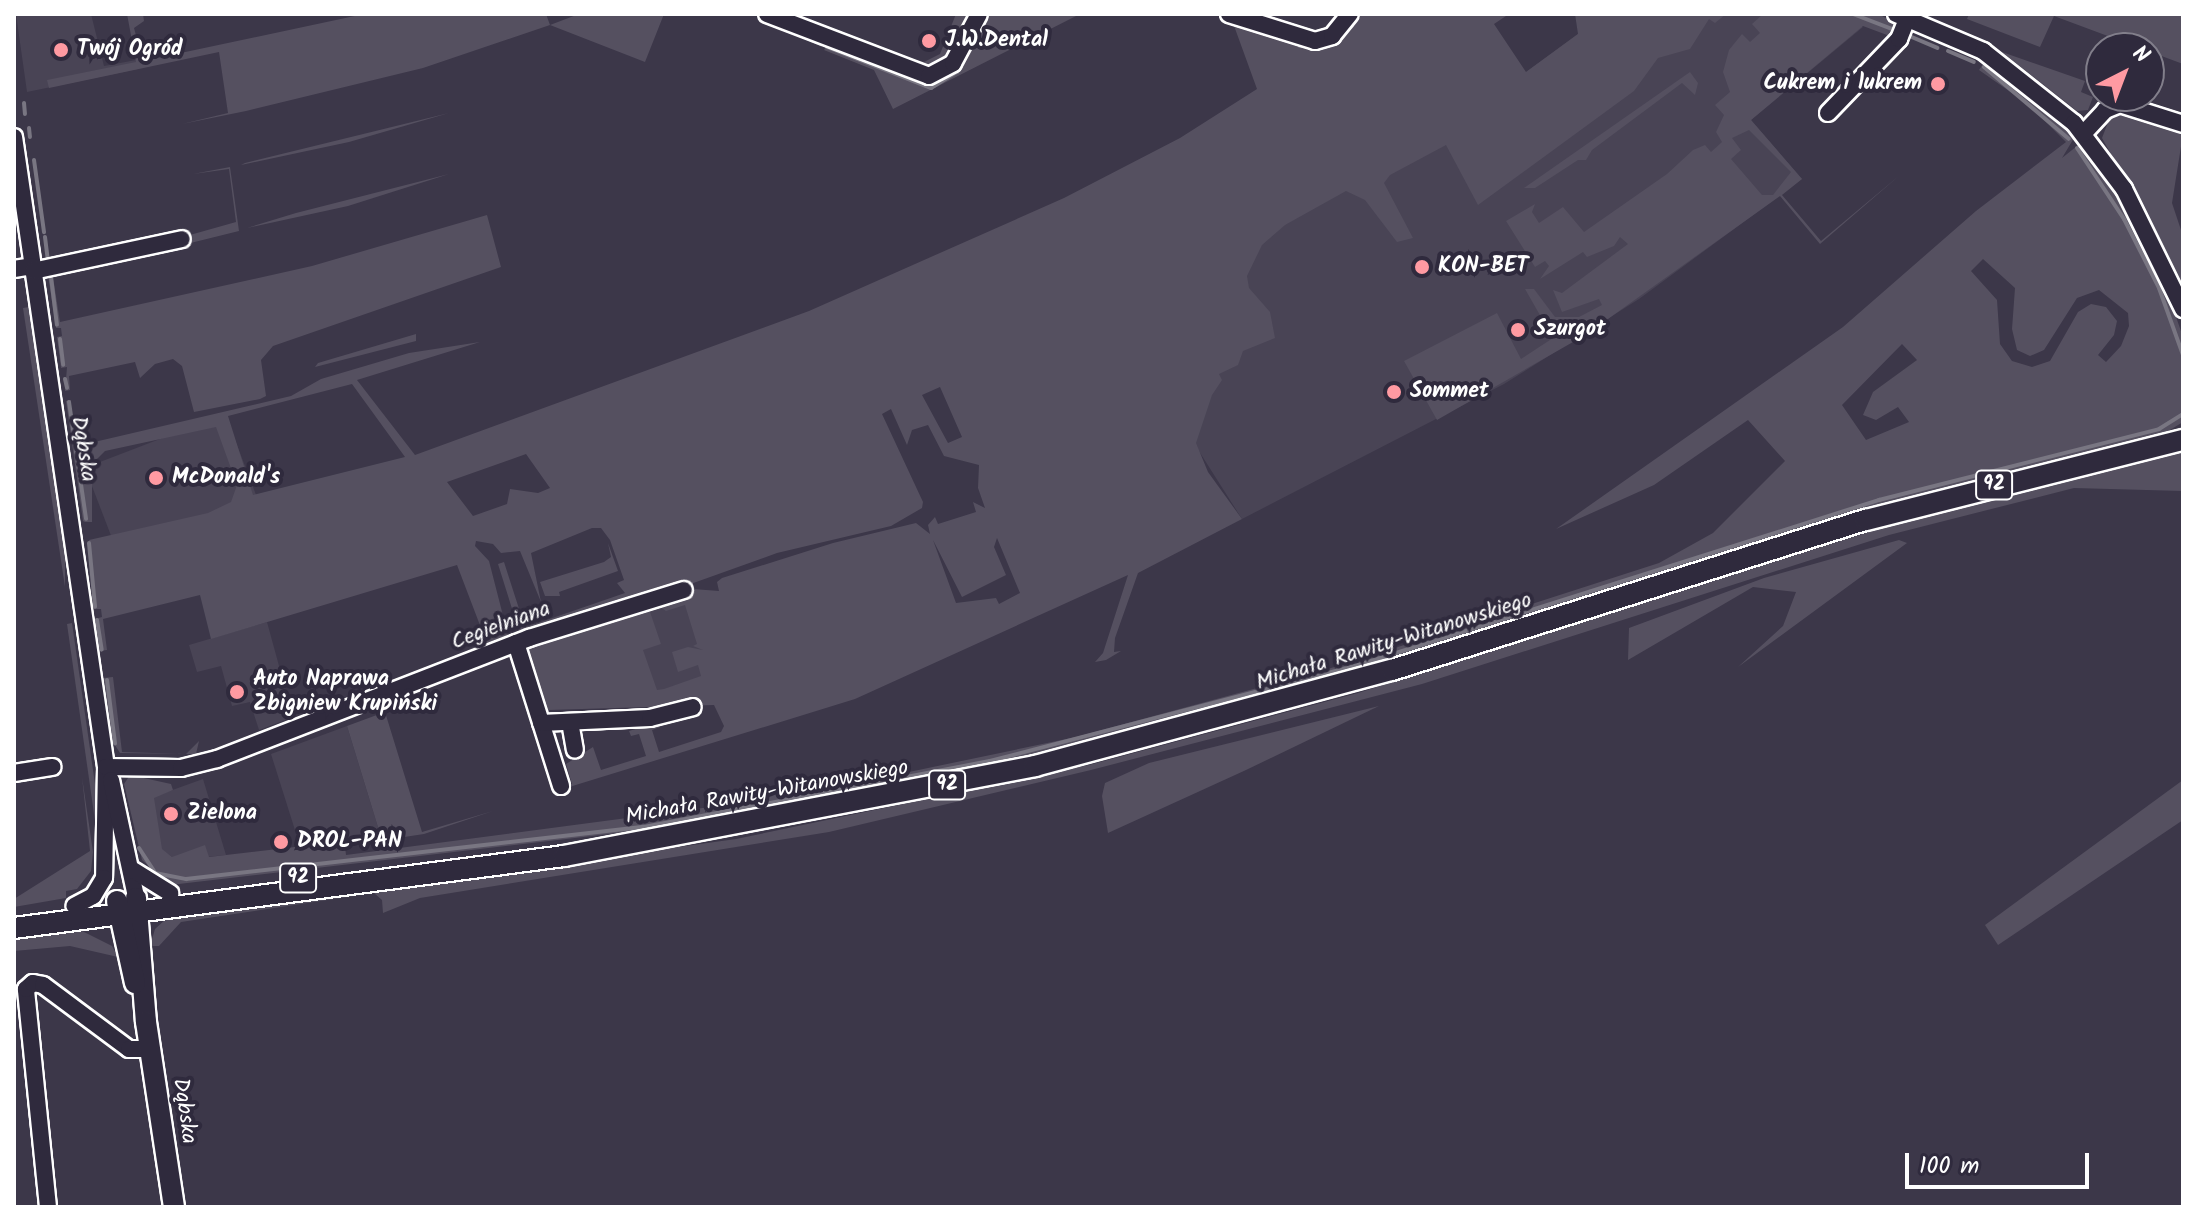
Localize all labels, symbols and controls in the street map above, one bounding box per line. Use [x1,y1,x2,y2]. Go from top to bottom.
place label: J.W.Dental [945,28,1048,54]
marker: J.W.Dental [920,32,938,50]
north arrow [2085,32,2165,112]
place label: Twój Ogród [77,37,183,63]
text: N [2123,38,2157,73]
marker: Twój Ogród [52,41,70,59]
place label: Cukrem i lukrem [1763,71,1922,97]
marker: Cukrem i lukrem [1929,75,1947,93]
place label: KON-BET [1438,254,1528,280]
marker: KON-BET [1413,258,1431,276]
place label: Szurgot [1534,317,1606,343]
marker: Szurgot [1509,321,1527,339]
place label: Sommet [1410,379,1489,405]
marker: Sommet [1385,383,1403,401]
street label: Dąbska [65,414,101,484]
place label: McDonald's [172,465,280,491]
marker: McDonald's [147,469,165,487]
road number: 92 [1974,469,2014,501]
street label: Michała Rawity-Witanowskiego [1253,587,1535,697]
street label: Cegielniana [448,596,554,656]
place label: Auto Naprawa Zbigniew Krupiński [253,666,437,718]
marker: Auto Naprawa Zbigniew Krupiński [228,683,246,701]
street label: Michała Rawity-Witanowskiego [624,755,910,831]
road number: 92 [927,769,967,801]
place label: Zielona [187,801,257,827]
marker: Zielona [162,805,180,823]
place label: DROL-PAN [297,829,402,855]
marker: DROL-PAN [272,833,290,851]
road number: 92 [278,862,318,894]
street label: Dąbska [166,1076,202,1146]
scale bar [1909,1137,2093,1187]
text: 100 m [1919,1147,1979,1186]

